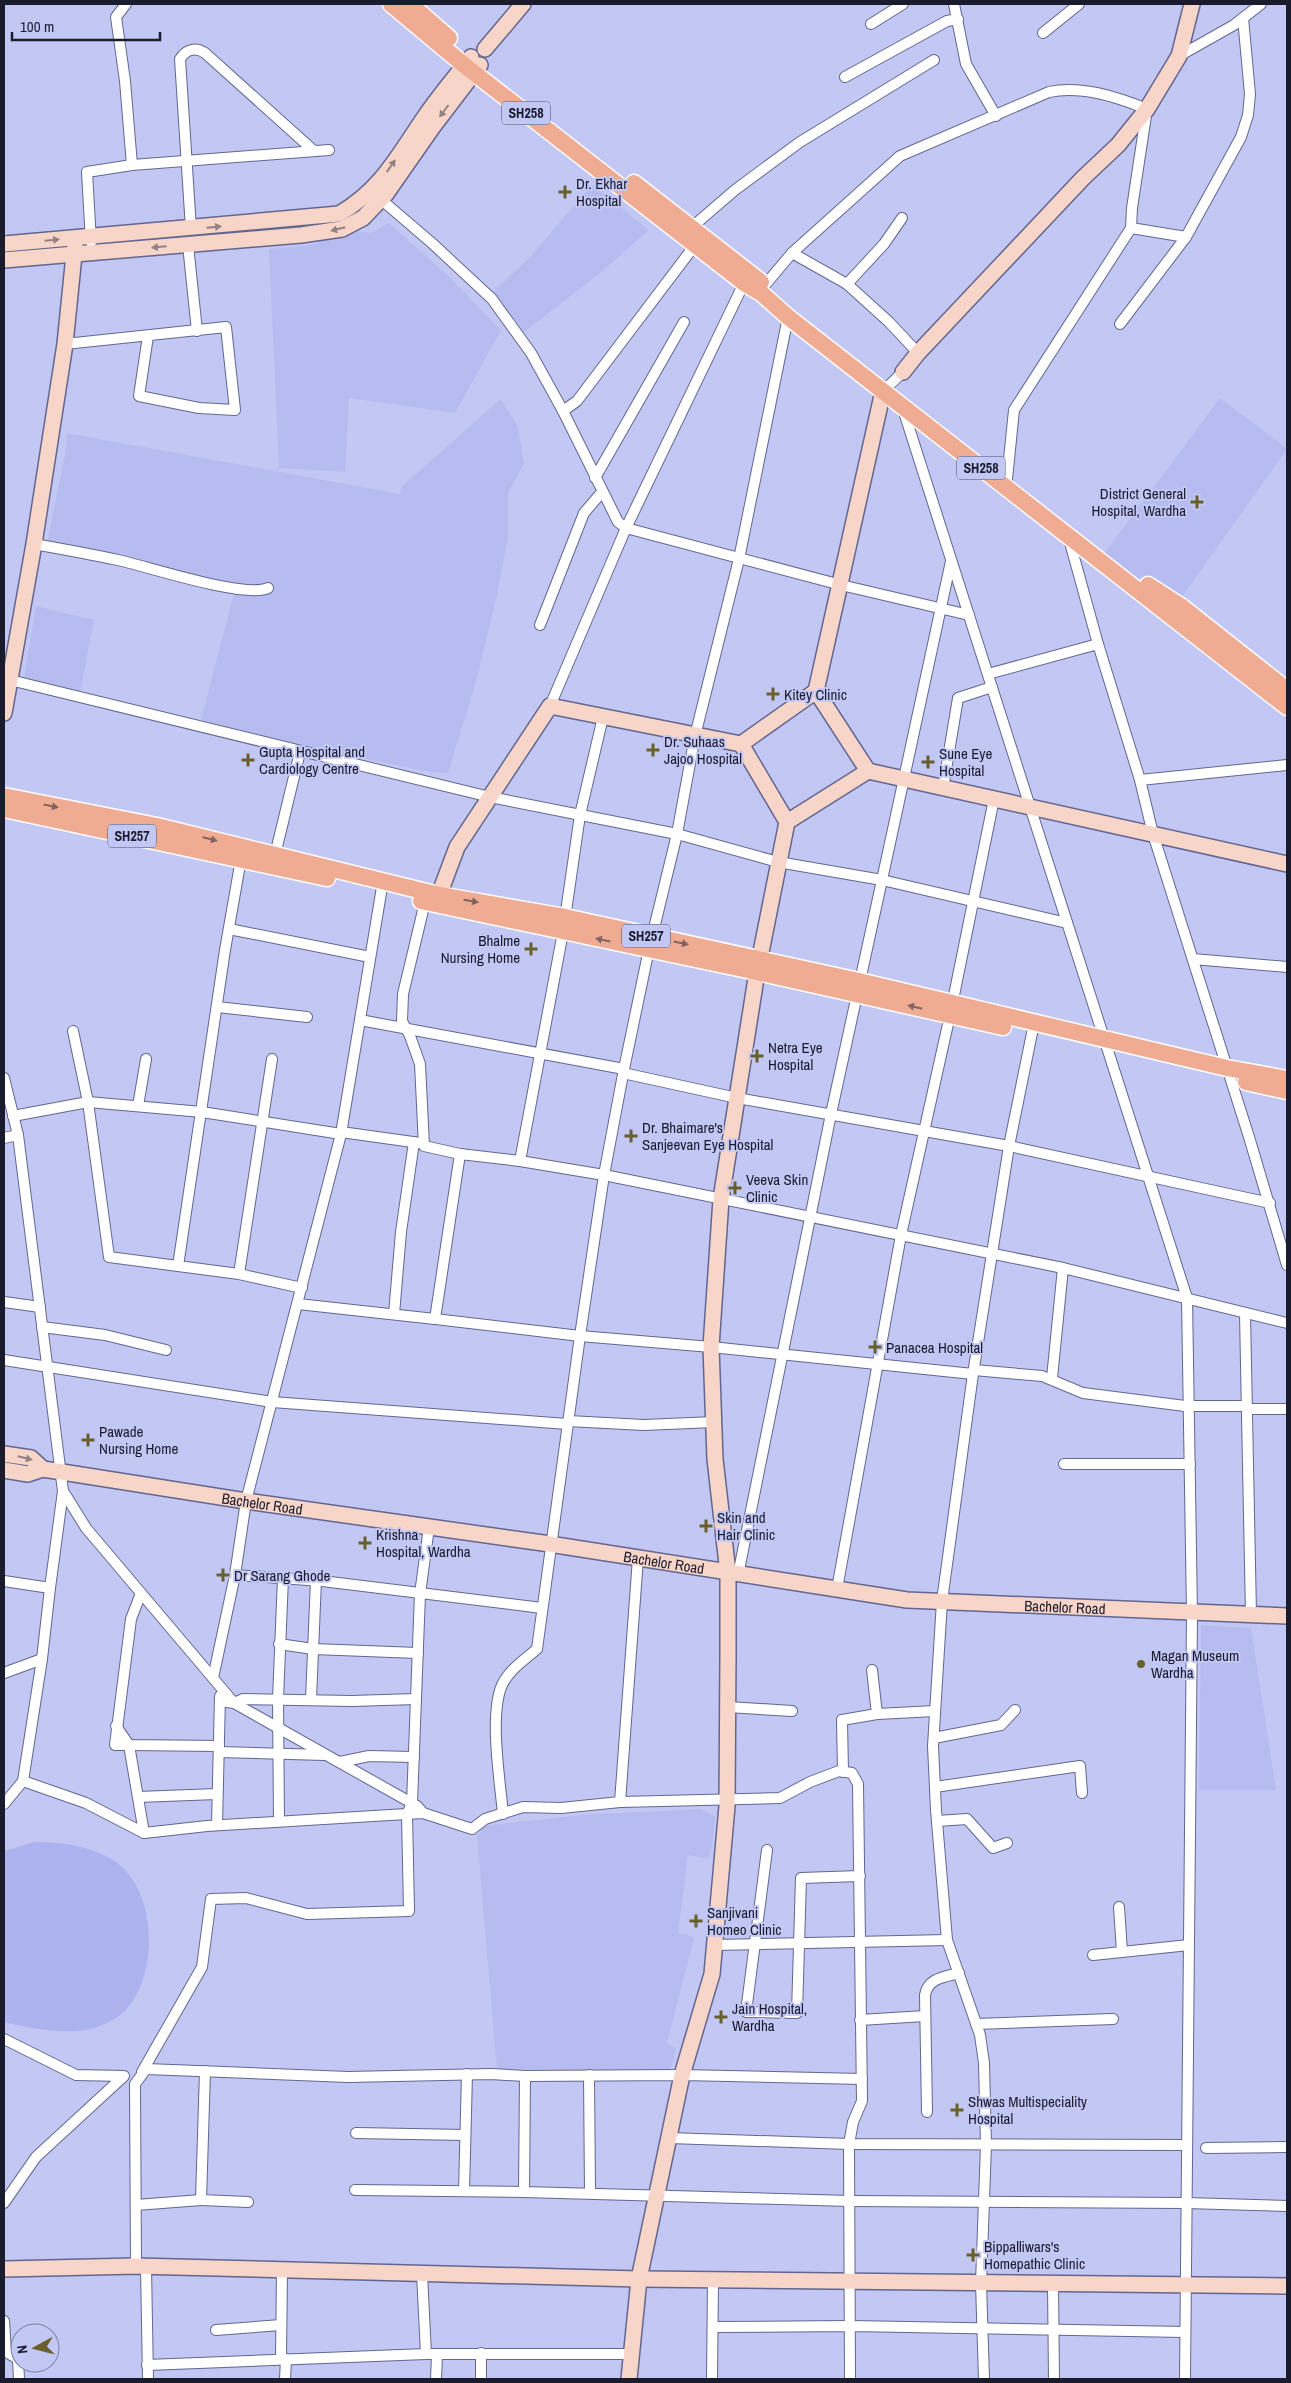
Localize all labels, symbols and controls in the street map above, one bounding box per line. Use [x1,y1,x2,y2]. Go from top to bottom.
scale bar [12,10,160,42]
text: 100 m [20,16,54,37]
road number: SH258 [502,102,550,125]
one-way arrow [439,104,450,117]
one-way arrow [386,159,396,173]
place label: Dr. Ekhar Hospital [576,173,627,211]
marker: Dr. Ekhar Hospital [558,185,572,199]
one-way arrow [207,222,223,230]
one-way arrow [330,225,346,233]
one-way arrow [45,236,61,244]
one-way arrow [151,243,167,251]
road number: SH258 [957,456,1005,479]
place label: District General Hospital, Wardha [1091,483,1186,521]
marker: District General Hospital, Wardha [1190,495,1204,509]
place label: Kitey Clinic [784,684,847,705]
marker: Kitey Clinic [766,687,780,701]
place label: Dr. Suhaas Jajoo Hospital [664,731,742,769]
place label: Gupta Hospital and Cardiology Centre [259,741,365,779]
marker: Dr. Suhaas Jajoo Hospital [646,743,660,757]
place label: Sune Eye Hospital [939,743,993,781]
marker: Gupta Hospital and Cardiology Centre [241,753,255,767]
marker: Sune Eye Hospital [921,755,935,769]
one-way arrow [44,802,59,810]
road number: SH257 [108,824,156,848]
one-way arrow [203,835,218,843]
one-way arrow [463,897,479,905]
road number: SH257 [622,924,670,948]
place label: Bhalme Nursing Home [441,930,520,968]
one-way arrow [595,936,610,944]
one-way arrow [674,940,690,948]
marker: Bhalme Nursing Home [524,942,538,956]
one-way arrow [908,1003,923,1011]
place label: Netra Eye Hospital [768,1037,823,1075]
marker: Netra Eye Hospital [750,1049,764,1063]
place label: Dr. Bhaimare's Sanjeevan Eye Hospital [642,1117,773,1155]
marker: Dr. Bhaimare's Sanjeevan Eye Hospital [624,1129,638,1143]
place label: Veeva Skin Clinic [746,1169,808,1207]
marker: Veeva Skin Clinic [728,1181,742,1195]
place label: Panacea Hospital [886,1337,983,1358]
marker: Panacea Hospital [868,1340,882,1354]
place label: Pawade Nursing Home [99,1421,178,1459]
marker: Pawade Nursing Home [81,1433,95,1447]
one-way arrow [17,1454,33,1462]
street label: Bachelor Road [220,1487,304,1519]
place label: Skin and Hair Clinic [717,1507,775,1545]
marker: Skin and Hair Clinic [699,1519,713,1533]
place label: Krishna Hospital, Wardha [376,1524,471,1562]
marker: Krishna Hospital, Wardha [358,1536,372,1550]
street label: Bachelor Road [622,1545,706,1579]
place label: Dr Sarang Ghode [234,1565,331,1586]
marker: Dr Sarang Ghode [216,1568,230,1582]
street label: Bachelor Road [1024,1594,1106,1619]
place label: Magan Museum Wardha [1151,1645,1239,1683]
marker: Magan Museum Wardha [1135,1658,1147,1670]
place label: Sanjivani Homeo Clinic [707,1902,782,1940]
marker: Sanjivani Homeo Clinic [689,1914,703,1928]
place label: Jain Hospital, Wardha [732,1998,807,2036]
marker: Jain Hospital, Wardha [714,2010,728,2024]
place label: Shwas Multispeciality Hospital [968,2091,1088,2129]
marker: Shwas Multispeciality Hospital [950,2103,964,2117]
place label: Bippalliwars's Homepathic Clinic [984,2236,1085,2274]
marker: Bippalliwars's Homepathic Clinic [966,2248,980,2262]
north arrow [10,2323,60,2373]
text: N [13,2344,32,2355]

